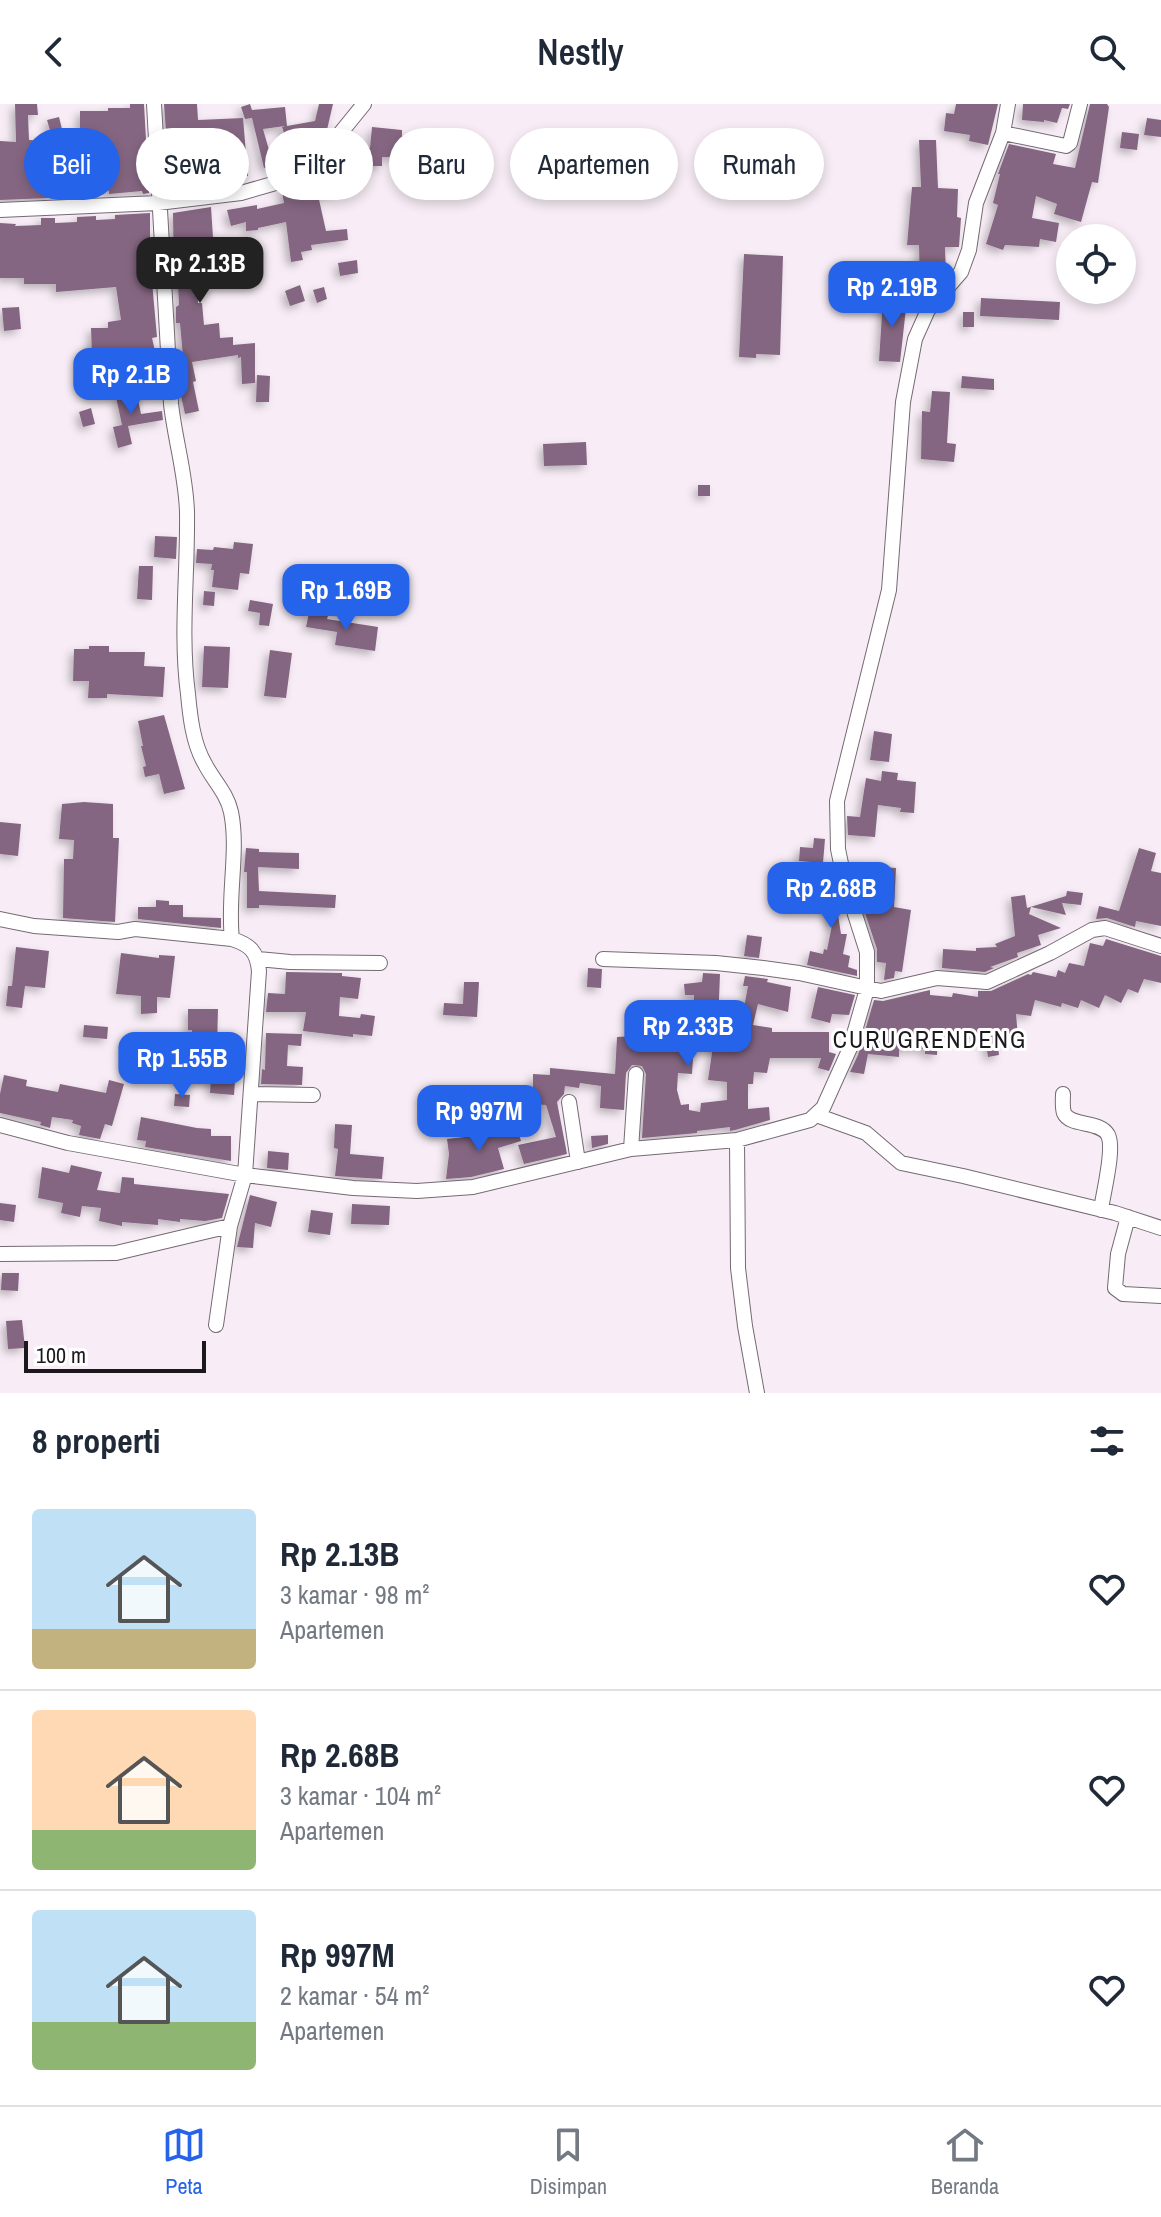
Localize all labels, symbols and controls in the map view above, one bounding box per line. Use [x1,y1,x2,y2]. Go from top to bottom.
text: Nestly [537,28,624,76]
icon: back [32,30,76,74]
icon: search [1085,30,1129,74]
chip: Beli [24,128,120,200]
chip: Sewa [136,128,249,200]
chip: Filter [265,128,373,200]
chip: Baru [389,128,494,200]
chip: Apartemen [510,128,678,200]
chip: Rumah [694,128,824,200]
map controls [1056,224,1136,304]
button: locate [1056,224,1136,304]
pin: Rp 2.13B [117,237,283,305]
text: Rp 2.13B [154,245,246,280]
pin: Rp 2.19B [809,261,975,329]
text: Rp 2.19B [846,269,938,304]
pin: Rp 2.1B [57,348,205,416]
text: Rp 2.1B [91,356,171,391]
pin: Rp 1.69B [263,564,429,632]
text: Rp 1.69B [300,572,392,607]
pin: Rp 2.68B [748,862,914,930]
text: Rp 2.68B [785,870,877,905]
pin: Rp 2.33B [605,1000,771,1068]
text: Rp 2.33B [642,1008,734,1043]
district label: CURUGRENDENG [833,1023,1027,1055]
pin: Rp 1.55B [99,1032,265,1100]
text: Rp 1.55B [136,1040,228,1075]
pin: Rp 997M [405,1085,553,1153]
text: Rp 997M [435,1093,523,1128]
scale bar [24,1337,206,1373]
text: 100 m [36,1340,86,1370]
text: 8 properti [32,1418,161,1464]
icon: filters [1085,1419,1129,1463]
text: Rp 2.13B [280,1531,399,1577]
icon: home [96,1541,192,1637]
icon: heart [1085,1567,1129,1611]
text: 3 kamar · 98 m² [280,1577,429,1612]
text: Apartemen [280,1612,384,1647]
text: Rp 2.68B [280,1732,399,1778]
icon: home [96,1742,192,1838]
icon: heart [1085,1768,1129,1812]
text: 3 kamar · 104 m² [280,1778,441,1813]
text: Apartemen [280,1813,384,1848]
text: Rp 997M [280,1932,395,1978]
icon: home [96,1942,192,2038]
icon: heart [1085,1968,1129,2012]
text: 2 kamar · 54 m² [280,1978,429,2013]
text: Apartemen [280,2013,384,2048]
tab: Peta [162,2123,206,2201]
tab: Disimpan [530,2123,607,2201]
tab: Beranda [931,2123,999,2201]

